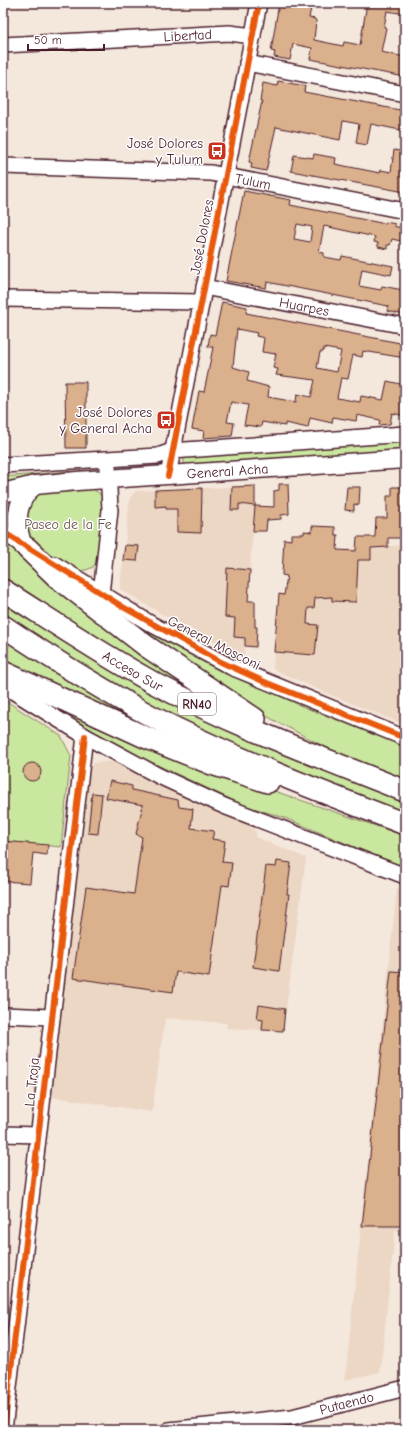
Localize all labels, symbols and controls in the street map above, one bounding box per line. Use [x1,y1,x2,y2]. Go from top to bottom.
street label: Libertad [163,25,212,45]
scale bar [28,26,104,52]
text: 50 m [34,33,62,47]
place label: José Dolores y Tulum [127,135,203,168]
bus stop icon: José Dolores y Tulum [206,140,228,162]
street label: Tulum [234,169,273,193]
street label: José Dolores [186,198,218,276]
street label: Huarpes [278,293,331,320]
place label: José Dolores y General Acha [58,404,152,437]
bus stop icon: José Dolores y General Acha [155,409,177,431]
street label: General Acha [186,460,269,482]
park label: Paseo de la Fe [24,516,112,533]
street label: General Mosconi [165,612,263,674]
street label: Acceso Sur [100,647,166,695]
road number: RN40 [178,693,216,715]
street label: La Troja [21,1057,43,1107]
street label: Putaendo [318,1388,376,1418]

